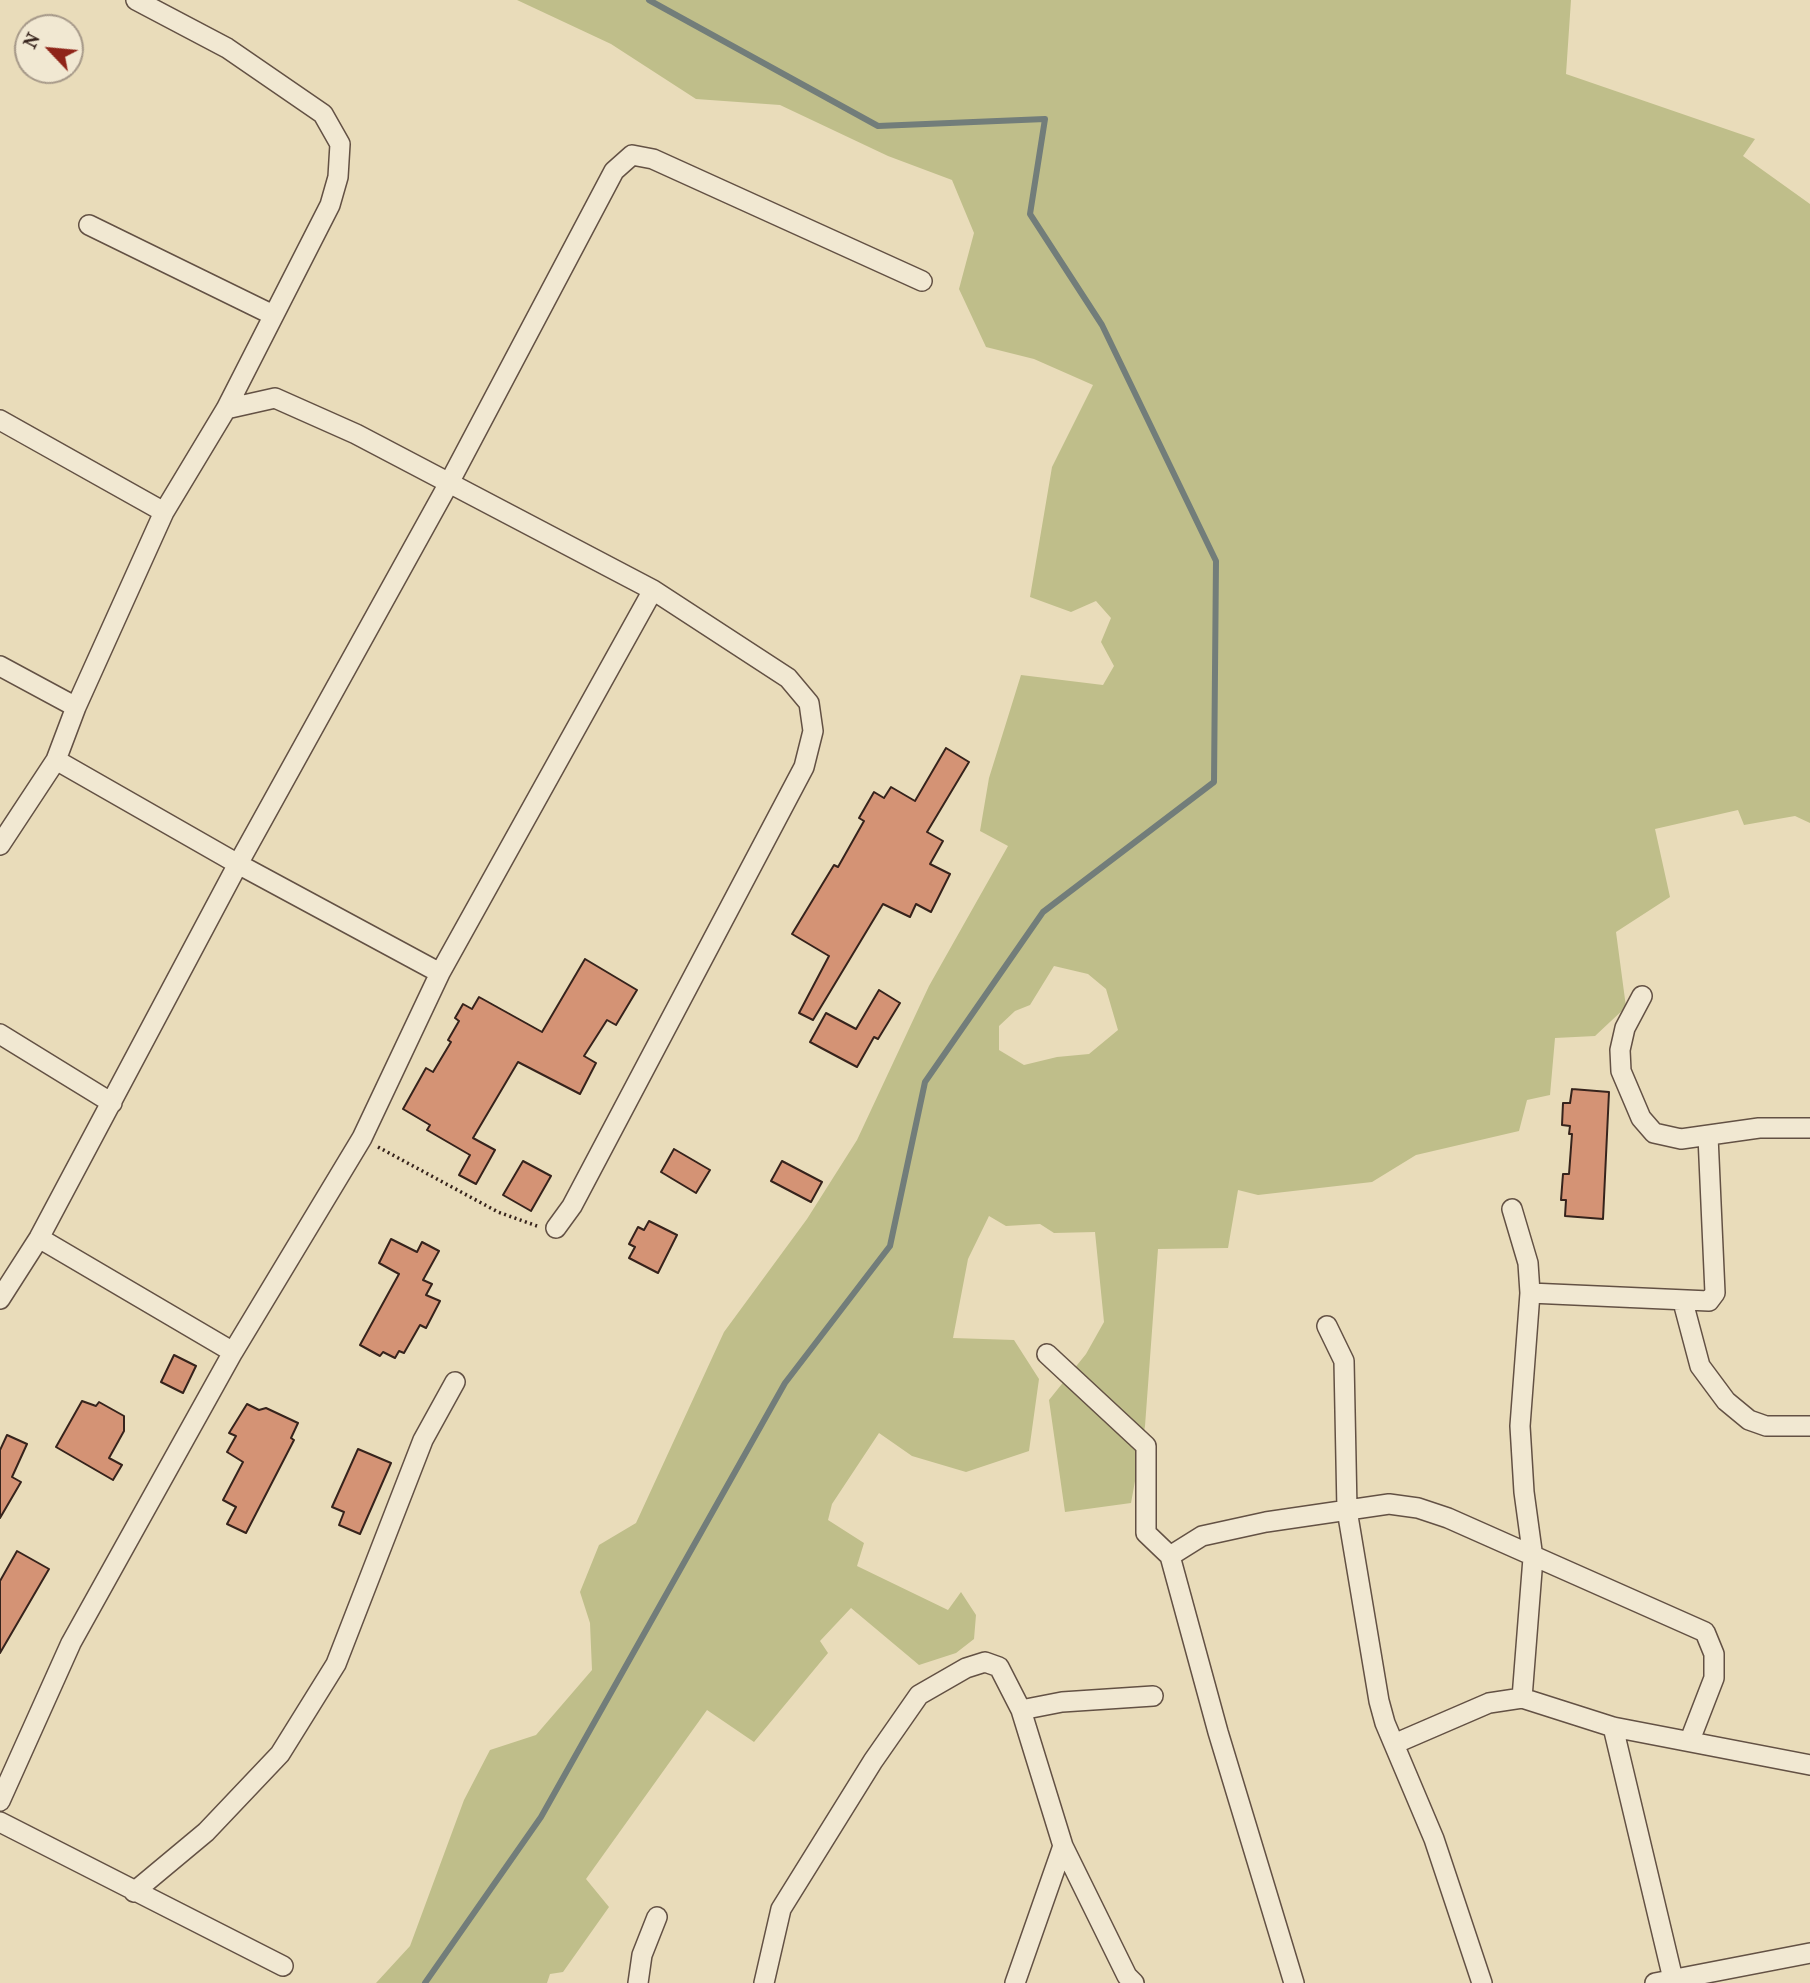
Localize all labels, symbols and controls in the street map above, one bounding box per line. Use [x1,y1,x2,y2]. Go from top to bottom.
north arrow [14,14,84,84]
text: N [19,29,45,52]

